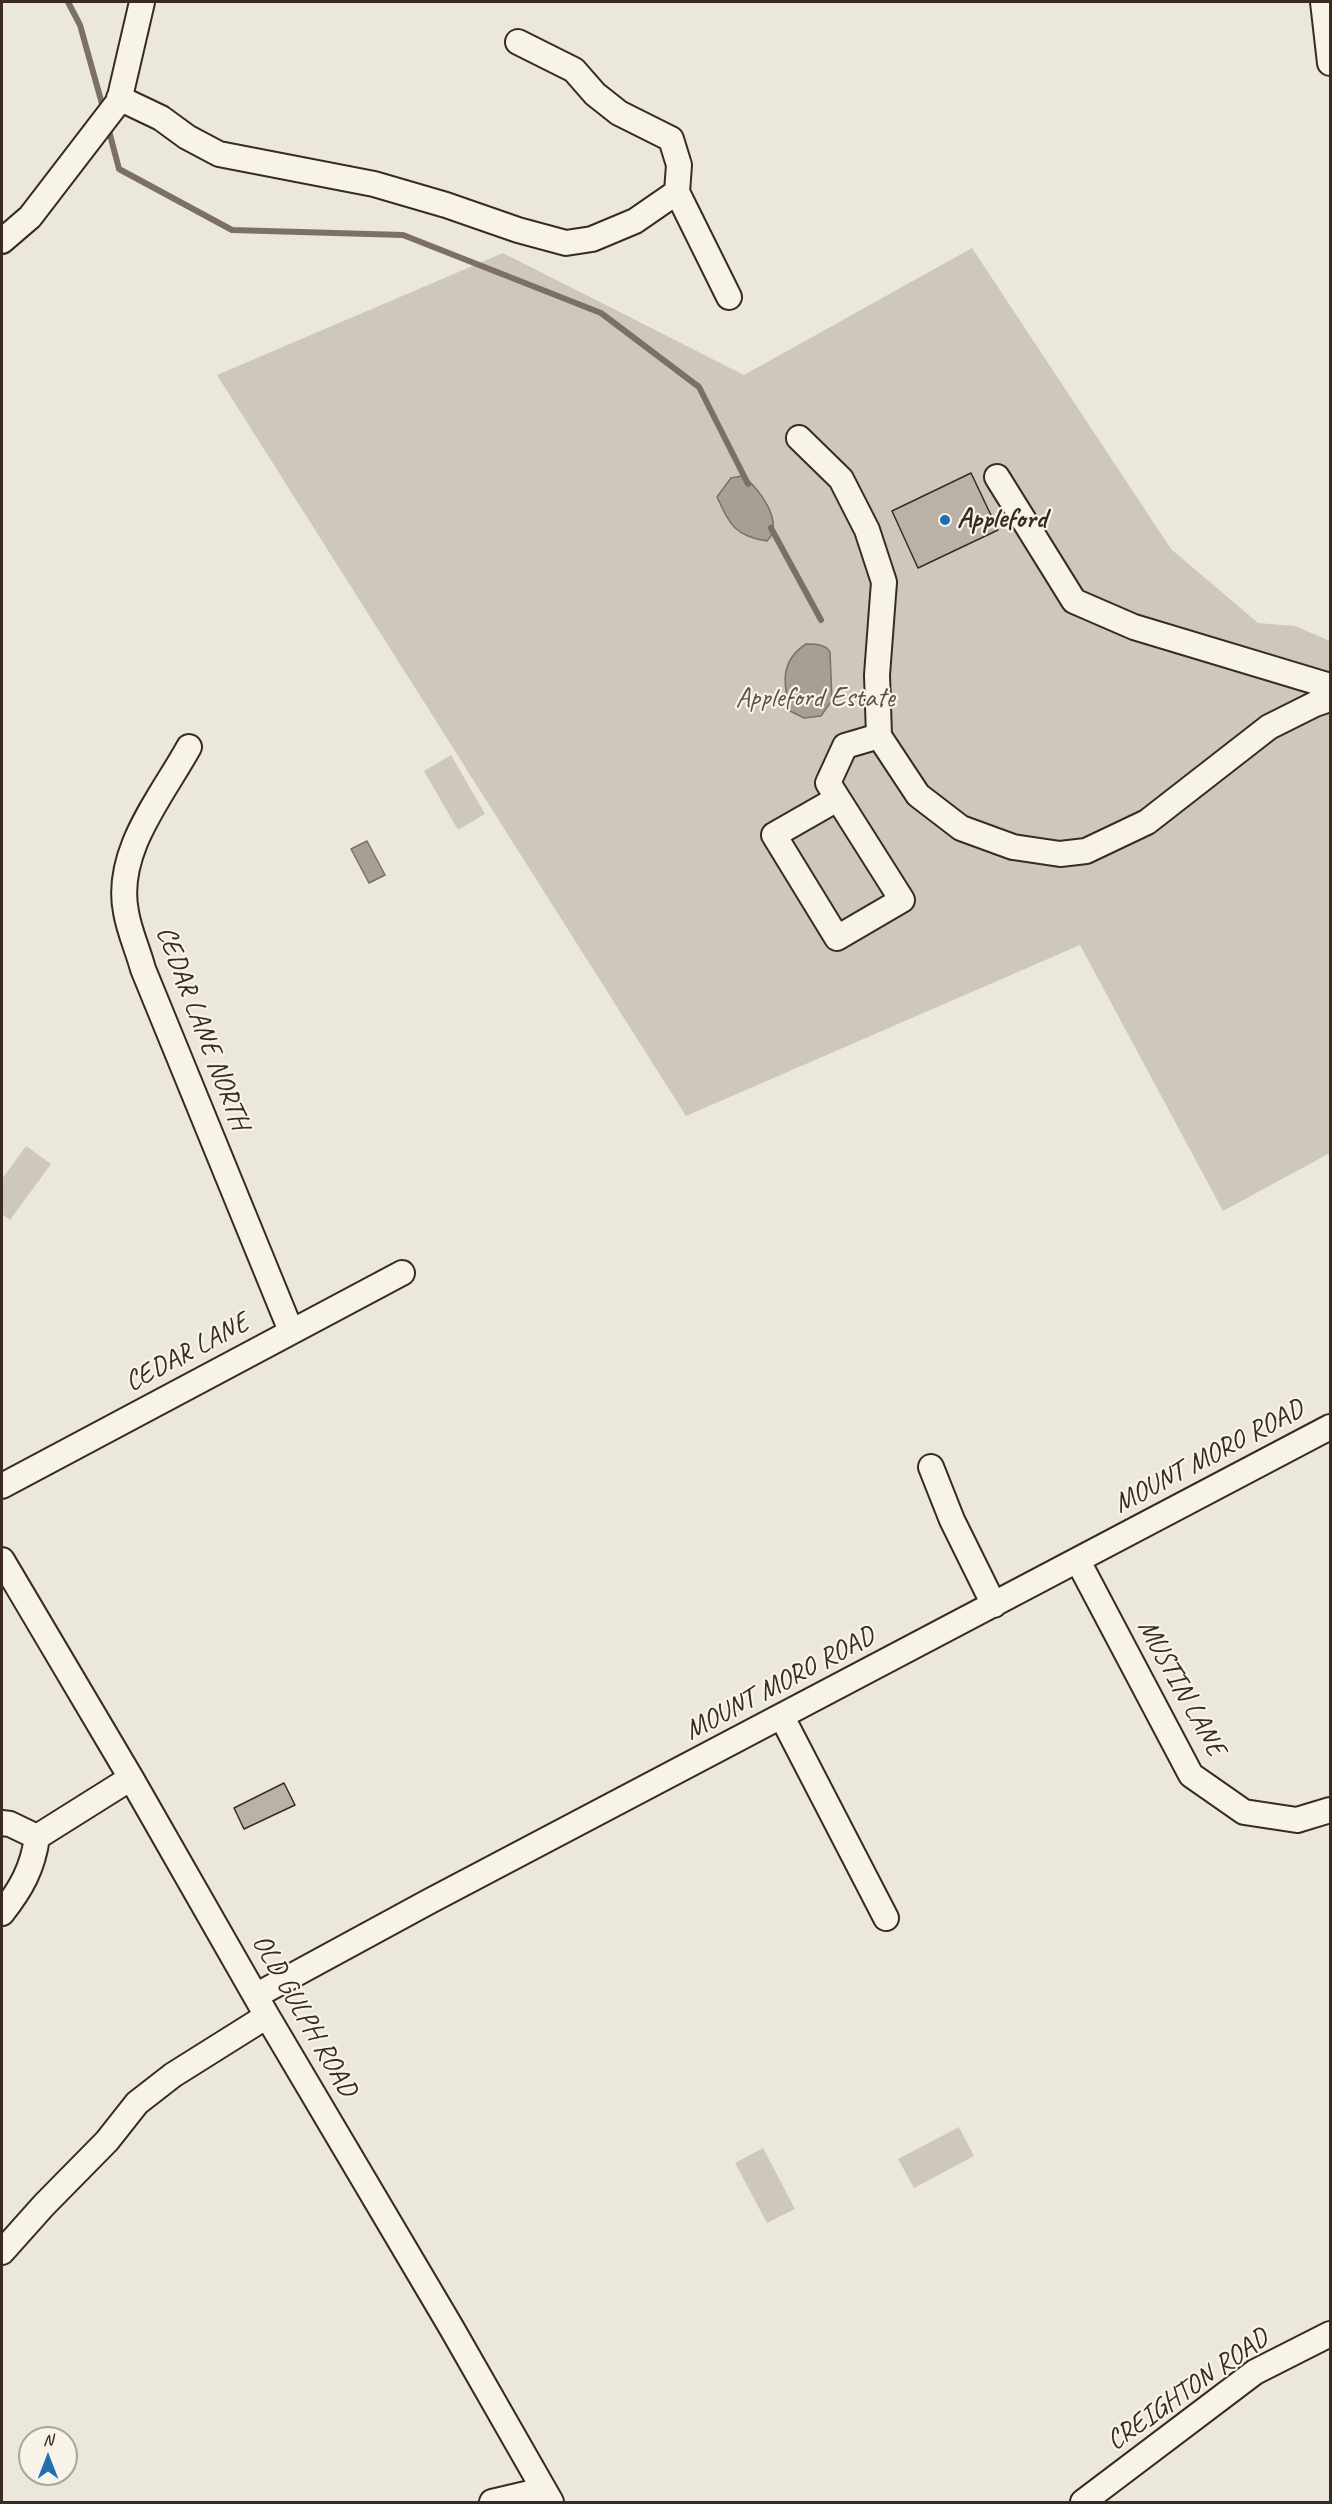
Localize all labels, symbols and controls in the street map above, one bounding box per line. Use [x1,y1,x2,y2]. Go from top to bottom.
place label: Appleford [957,503,1047,537]
marker: Appleford [938,513,952,527]
park label: Appleford Estate [735,682,895,716]
street label: CEDAR LANE NORTH [148,922,256,1134]
street label: CEDAR LANE [119,1306,255,1400]
street label: MOUNT MORO ROAD [1108,1393,1310,1521]
street label: MUSTIN LANE [1130,1614,1232,1762]
street label: MOUNT MORO ROAD [679,1620,881,1748]
street label: OLD GULPH ROAD [244,1929,364,2103]
street label: CREIGHTON ROAD [1100,2322,1276,2458]
north arrow [18,2426,78,2486]
text: N [43,2430,53,2450]

